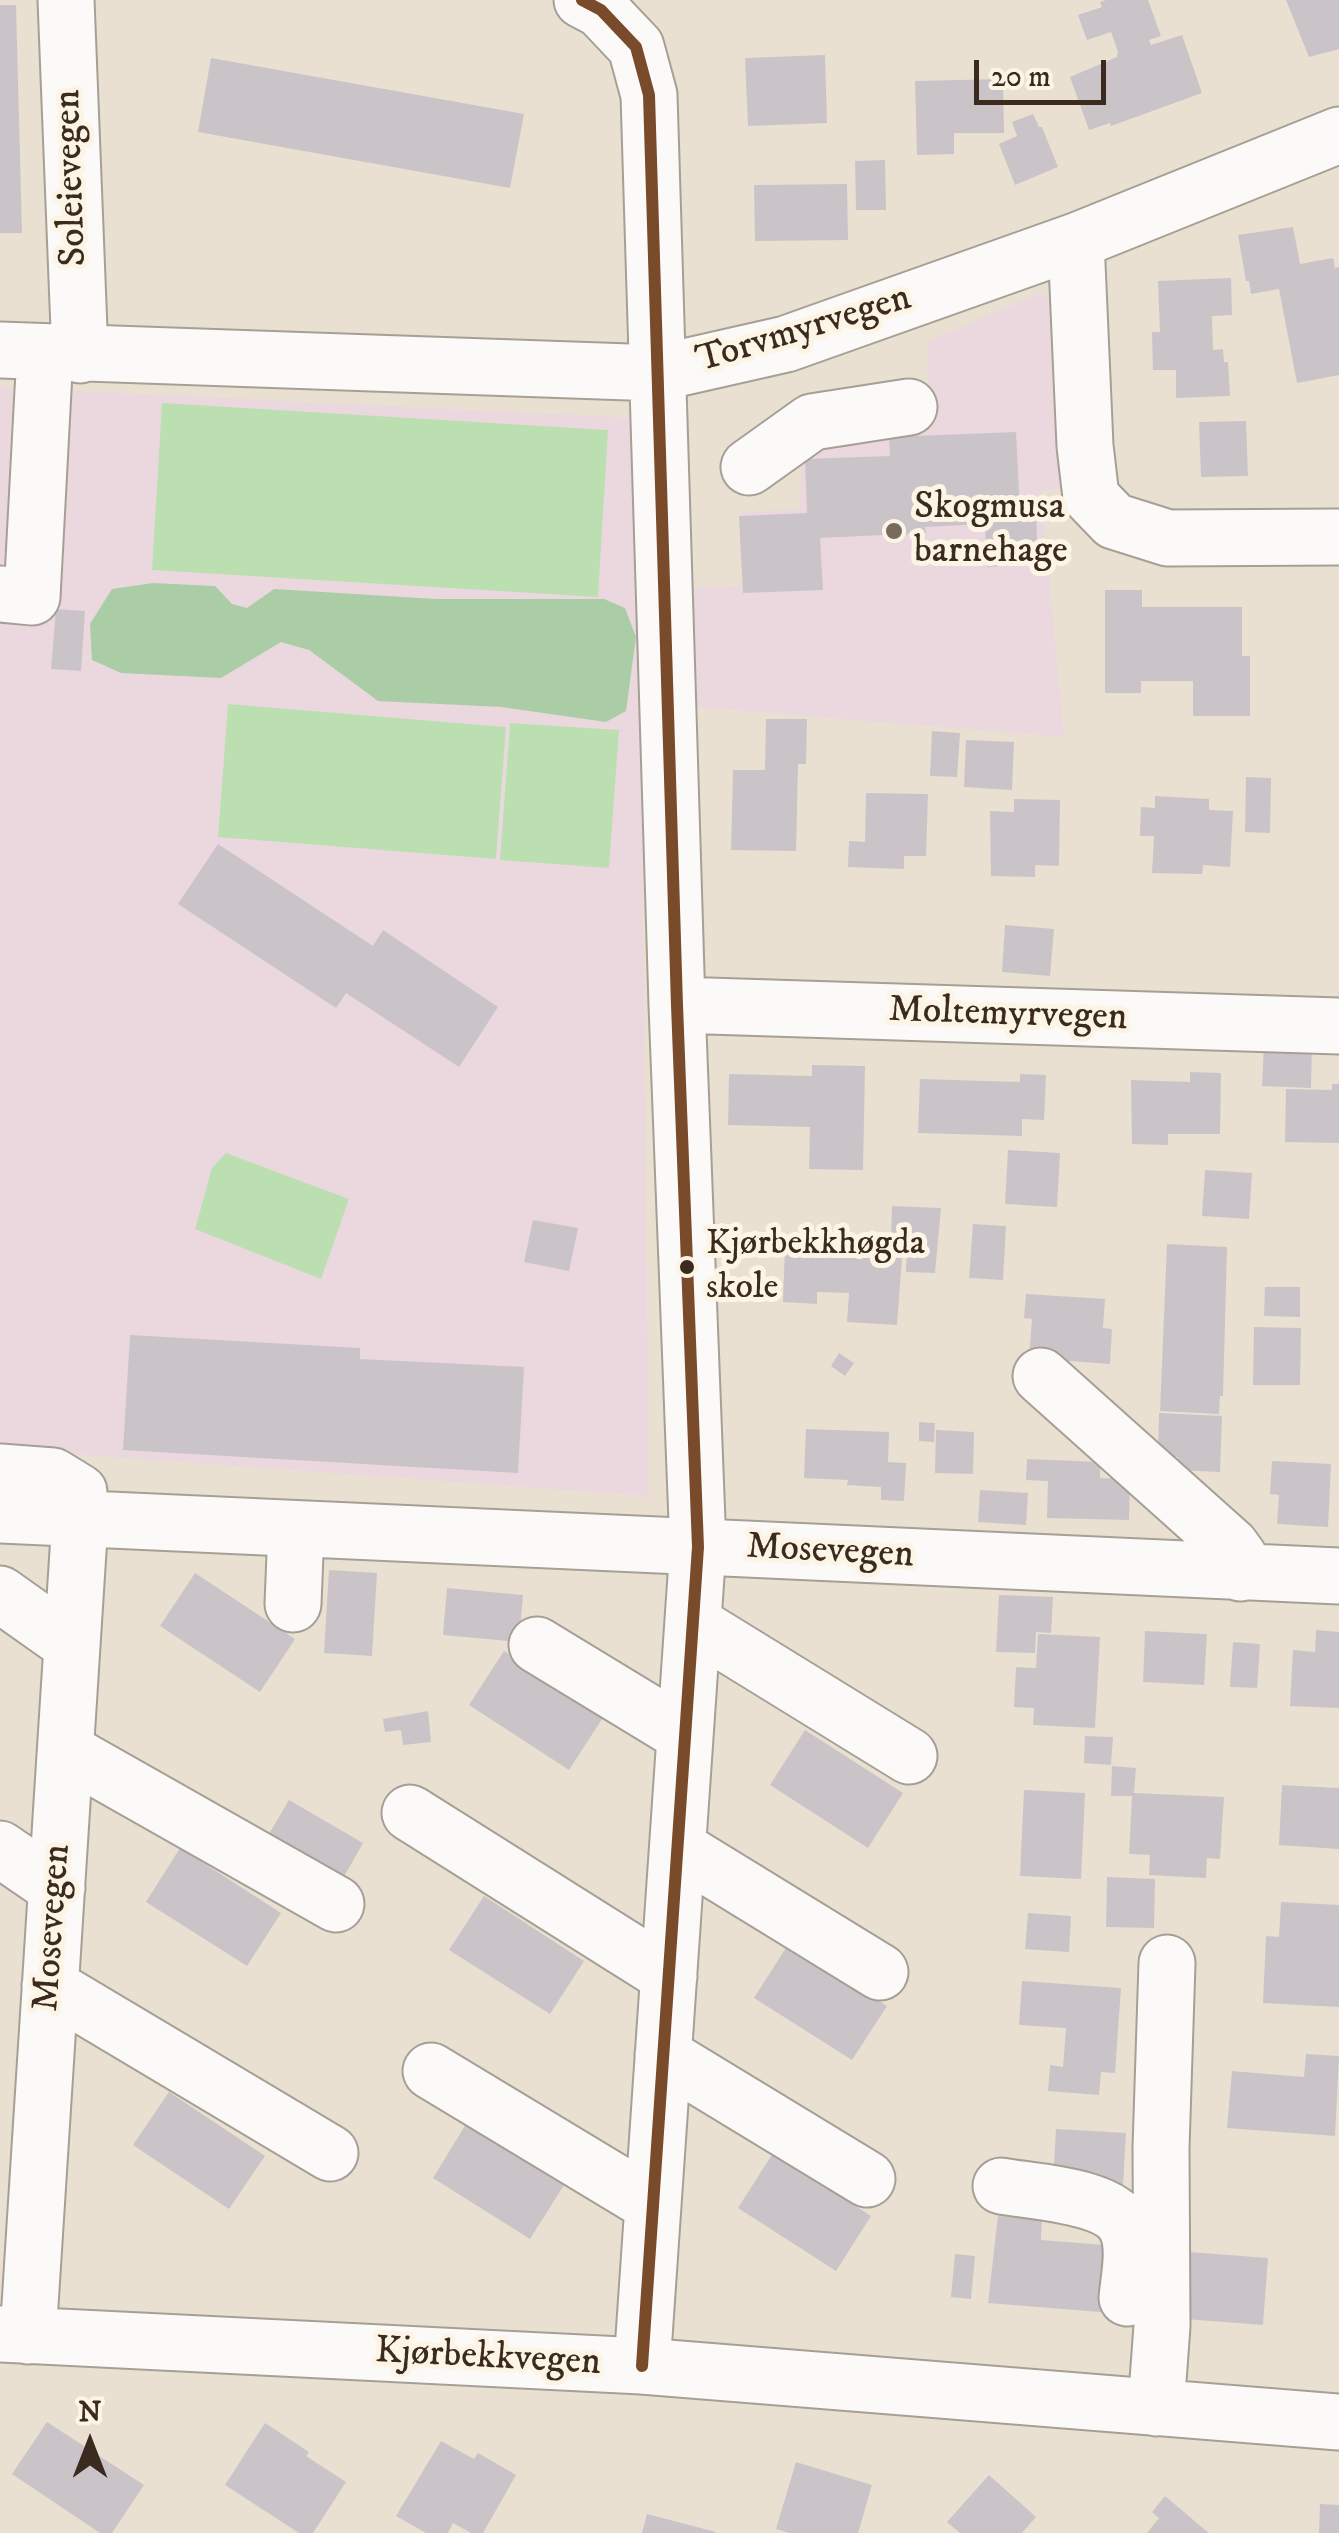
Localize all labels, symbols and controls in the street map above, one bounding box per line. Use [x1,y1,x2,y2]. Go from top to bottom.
scale bar [979,40,1112,102]
text: 20 m [991,59,1051,96]
street label: Soleievegen [47,89,99,267]
street label: Torvmyrvegen [691,277,917,385]
place label: Skogmusa barnehage [914,486,1068,576]
marker: Skogmusa barnehage [883,520,905,542]
street label: Moltemyrvegen [888,989,1128,1043]
place label: Kjørbekkhøgda skole [706,1224,925,1309]
marker: Kjørbekkhøgda skole [677,1257,697,1277]
street label: Mosevegen [745,1526,915,1580]
street label: Mosevegen [25,1843,83,2013]
street label: Kjørbekkvegen [374,2330,602,2388]
north arrow [40,2393,140,2493]
text: N [79,2395,101,2430]

